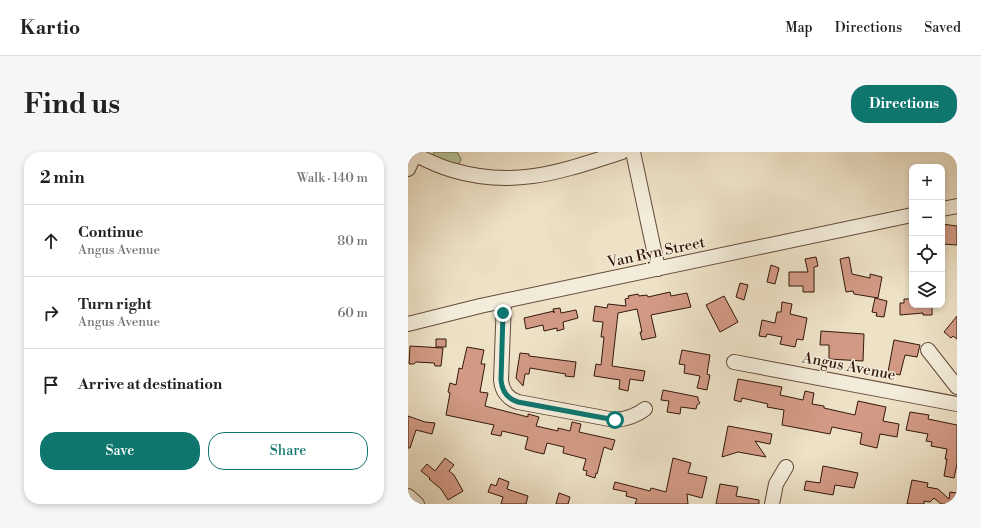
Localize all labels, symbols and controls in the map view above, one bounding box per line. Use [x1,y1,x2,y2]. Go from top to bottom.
text: Kartio [20,16,80,40]
text: Map [785,19,813,37]
text: Directions [835,19,902,37]
text: Saved [924,19,961,37]
button: Directions [851,85,957,123]
text: Find us [24,87,120,122]
map controls [909,164,945,308]
button: + [909,164,945,200]
text: 2 min [40,167,85,189]
text: Walk · 140 m [297,170,368,186]
button: − [909,200,945,236]
text: Continue [78,223,143,242]
icon: ahead [40,230,62,252]
text: 80 m [337,233,368,249]
street label: Van Ryn Street [605,233,707,272]
button: locate [909,236,945,272]
text: Angus Avenue [78,242,160,258]
button: layers [909,272,945,308]
text: Turn right [78,295,152,314]
icon: right [40,302,62,324]
route end [494,304,512,322]
text: 60 m [337,305,368,321]
text: Angus Avenue [78,314,160,330]
street label: Angus Avenue [800,348,897,385]
icon: arrive [40,374,62,396]
text: Arrive at destination [78,375,222,394]
route start [606,411,624,429]
button: Save [40,432,200,470]
button: Share [208,432,368,470]

